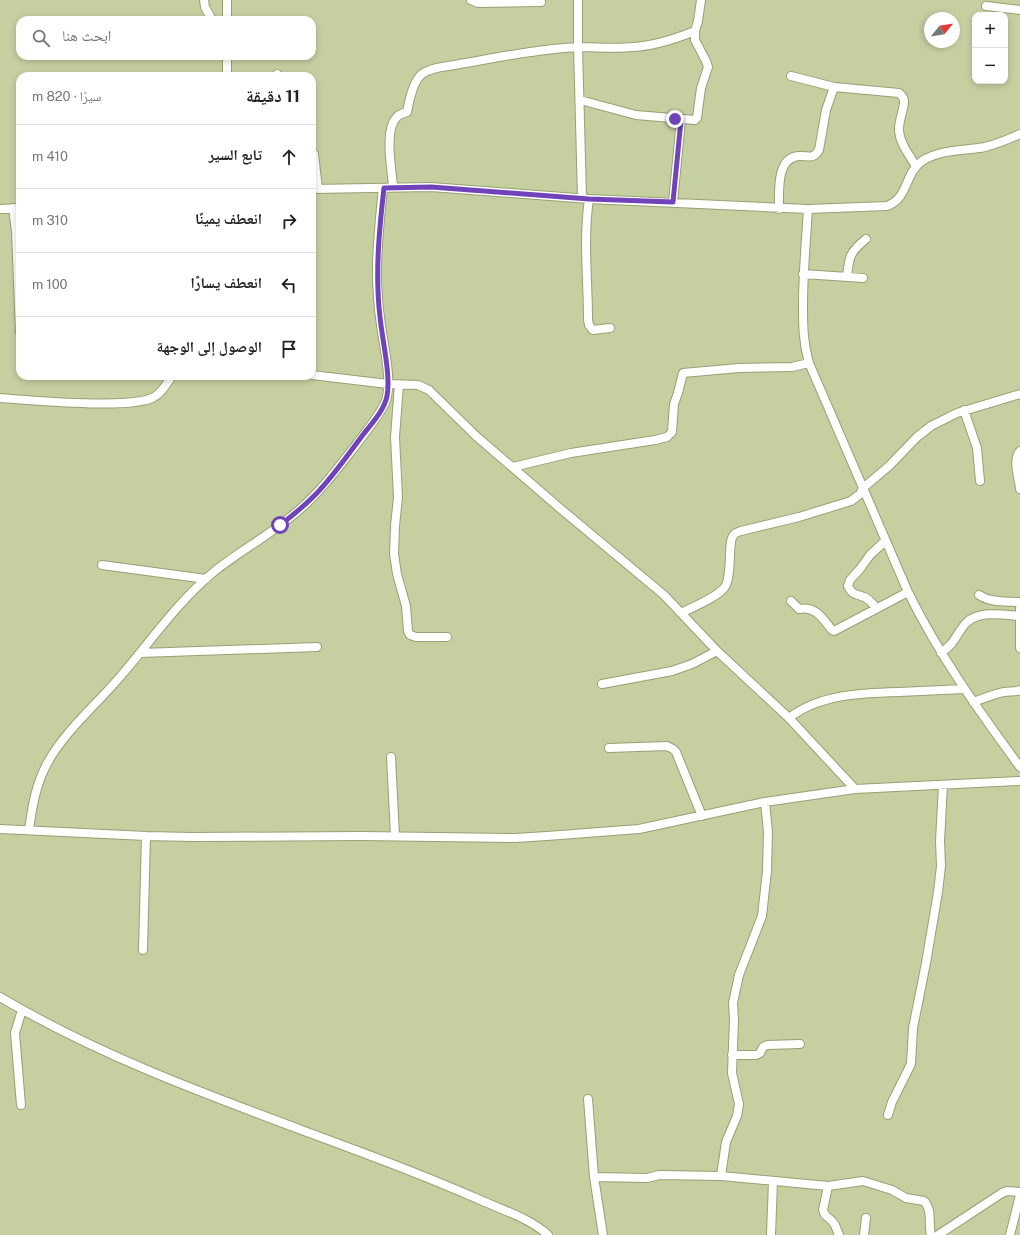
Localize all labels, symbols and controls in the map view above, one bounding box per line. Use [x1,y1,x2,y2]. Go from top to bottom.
north arrow [924,12,960,48]
map controls [972,12,1008,84]
button: + [972,12,1008,48]
search box [16,16,316,60]
icon: search [30,27,52,49]
text: ابحث هنا [62,27,111,44]
button: − [972,48,1008,84]
text: 11 دقيقة [246,86,300,106]
text: سيرًا · 820 m [32,89,101,104]
route end [666,110,684,128]
text: تابع السير [209,146,262,163]
icon: ahead [278,146,300,168]
text: 410 m [32,149,68,164]
text: انعطف يمينًا [195,210,262,227]
icon: right [278,210,300,232]
text: 310 m [32,213,68,228]
text: انعطف يسارًا [191,274,262,291]
icon: left [278,274,300,296]
text: 100 m [32,277,68,292]
text: الوصول إلى الوجهة [157,338,262,355]
icon: arrive [278,338,300,360]
route start [271,516,289,534]

